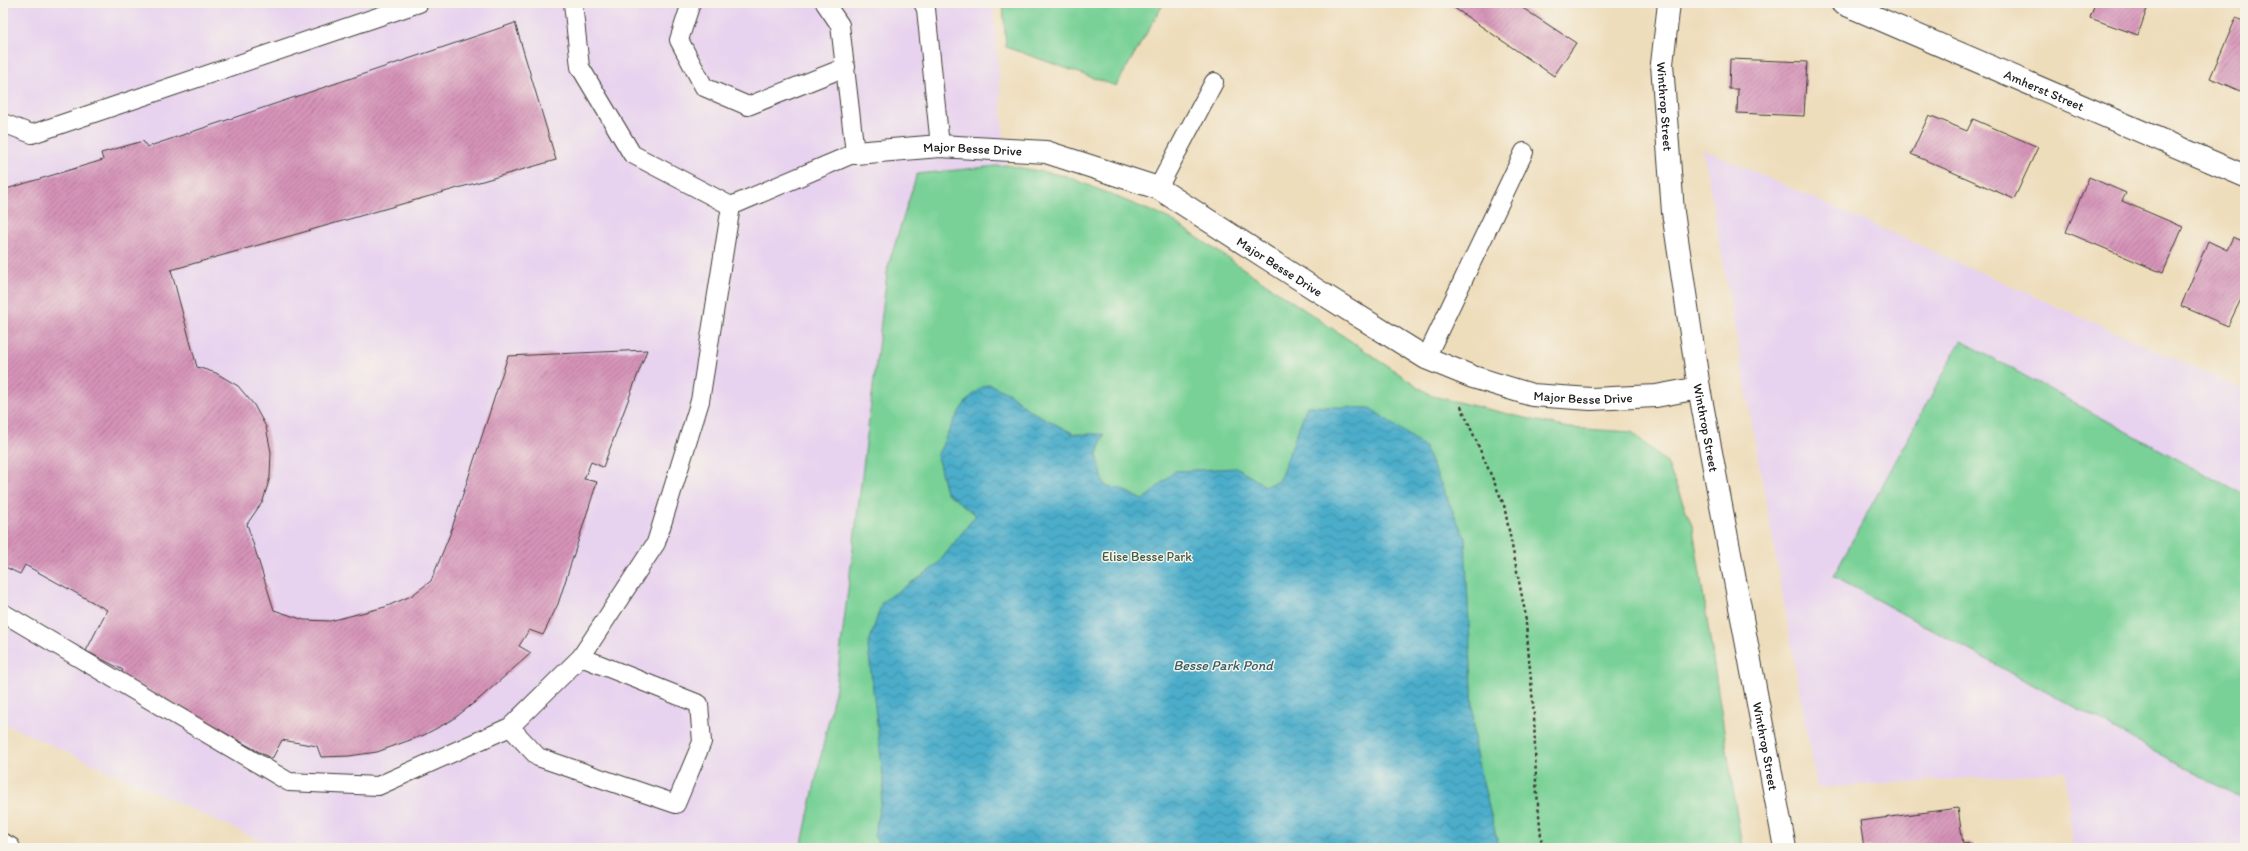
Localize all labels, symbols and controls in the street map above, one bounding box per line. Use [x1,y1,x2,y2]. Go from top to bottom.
street label: Winthrop Street [1654,61,1676,152]
street label: Amherst Street [2002,66,2087,114]
street label: Major Besse Drive [923,138,1023,158]
street label: Major Besse Drive [1234,233,1326,299]
street label: Winthrop Street [1691,382,1722,473]
street label: Major Besse Drive [1533,388,1633,407]
park label: Elise Besse Park [1102,549,1192,564]
water label: Besse Park Pond [1173,657,1274,674]
street label: Winthrop Street [1750,701,1782,792]

